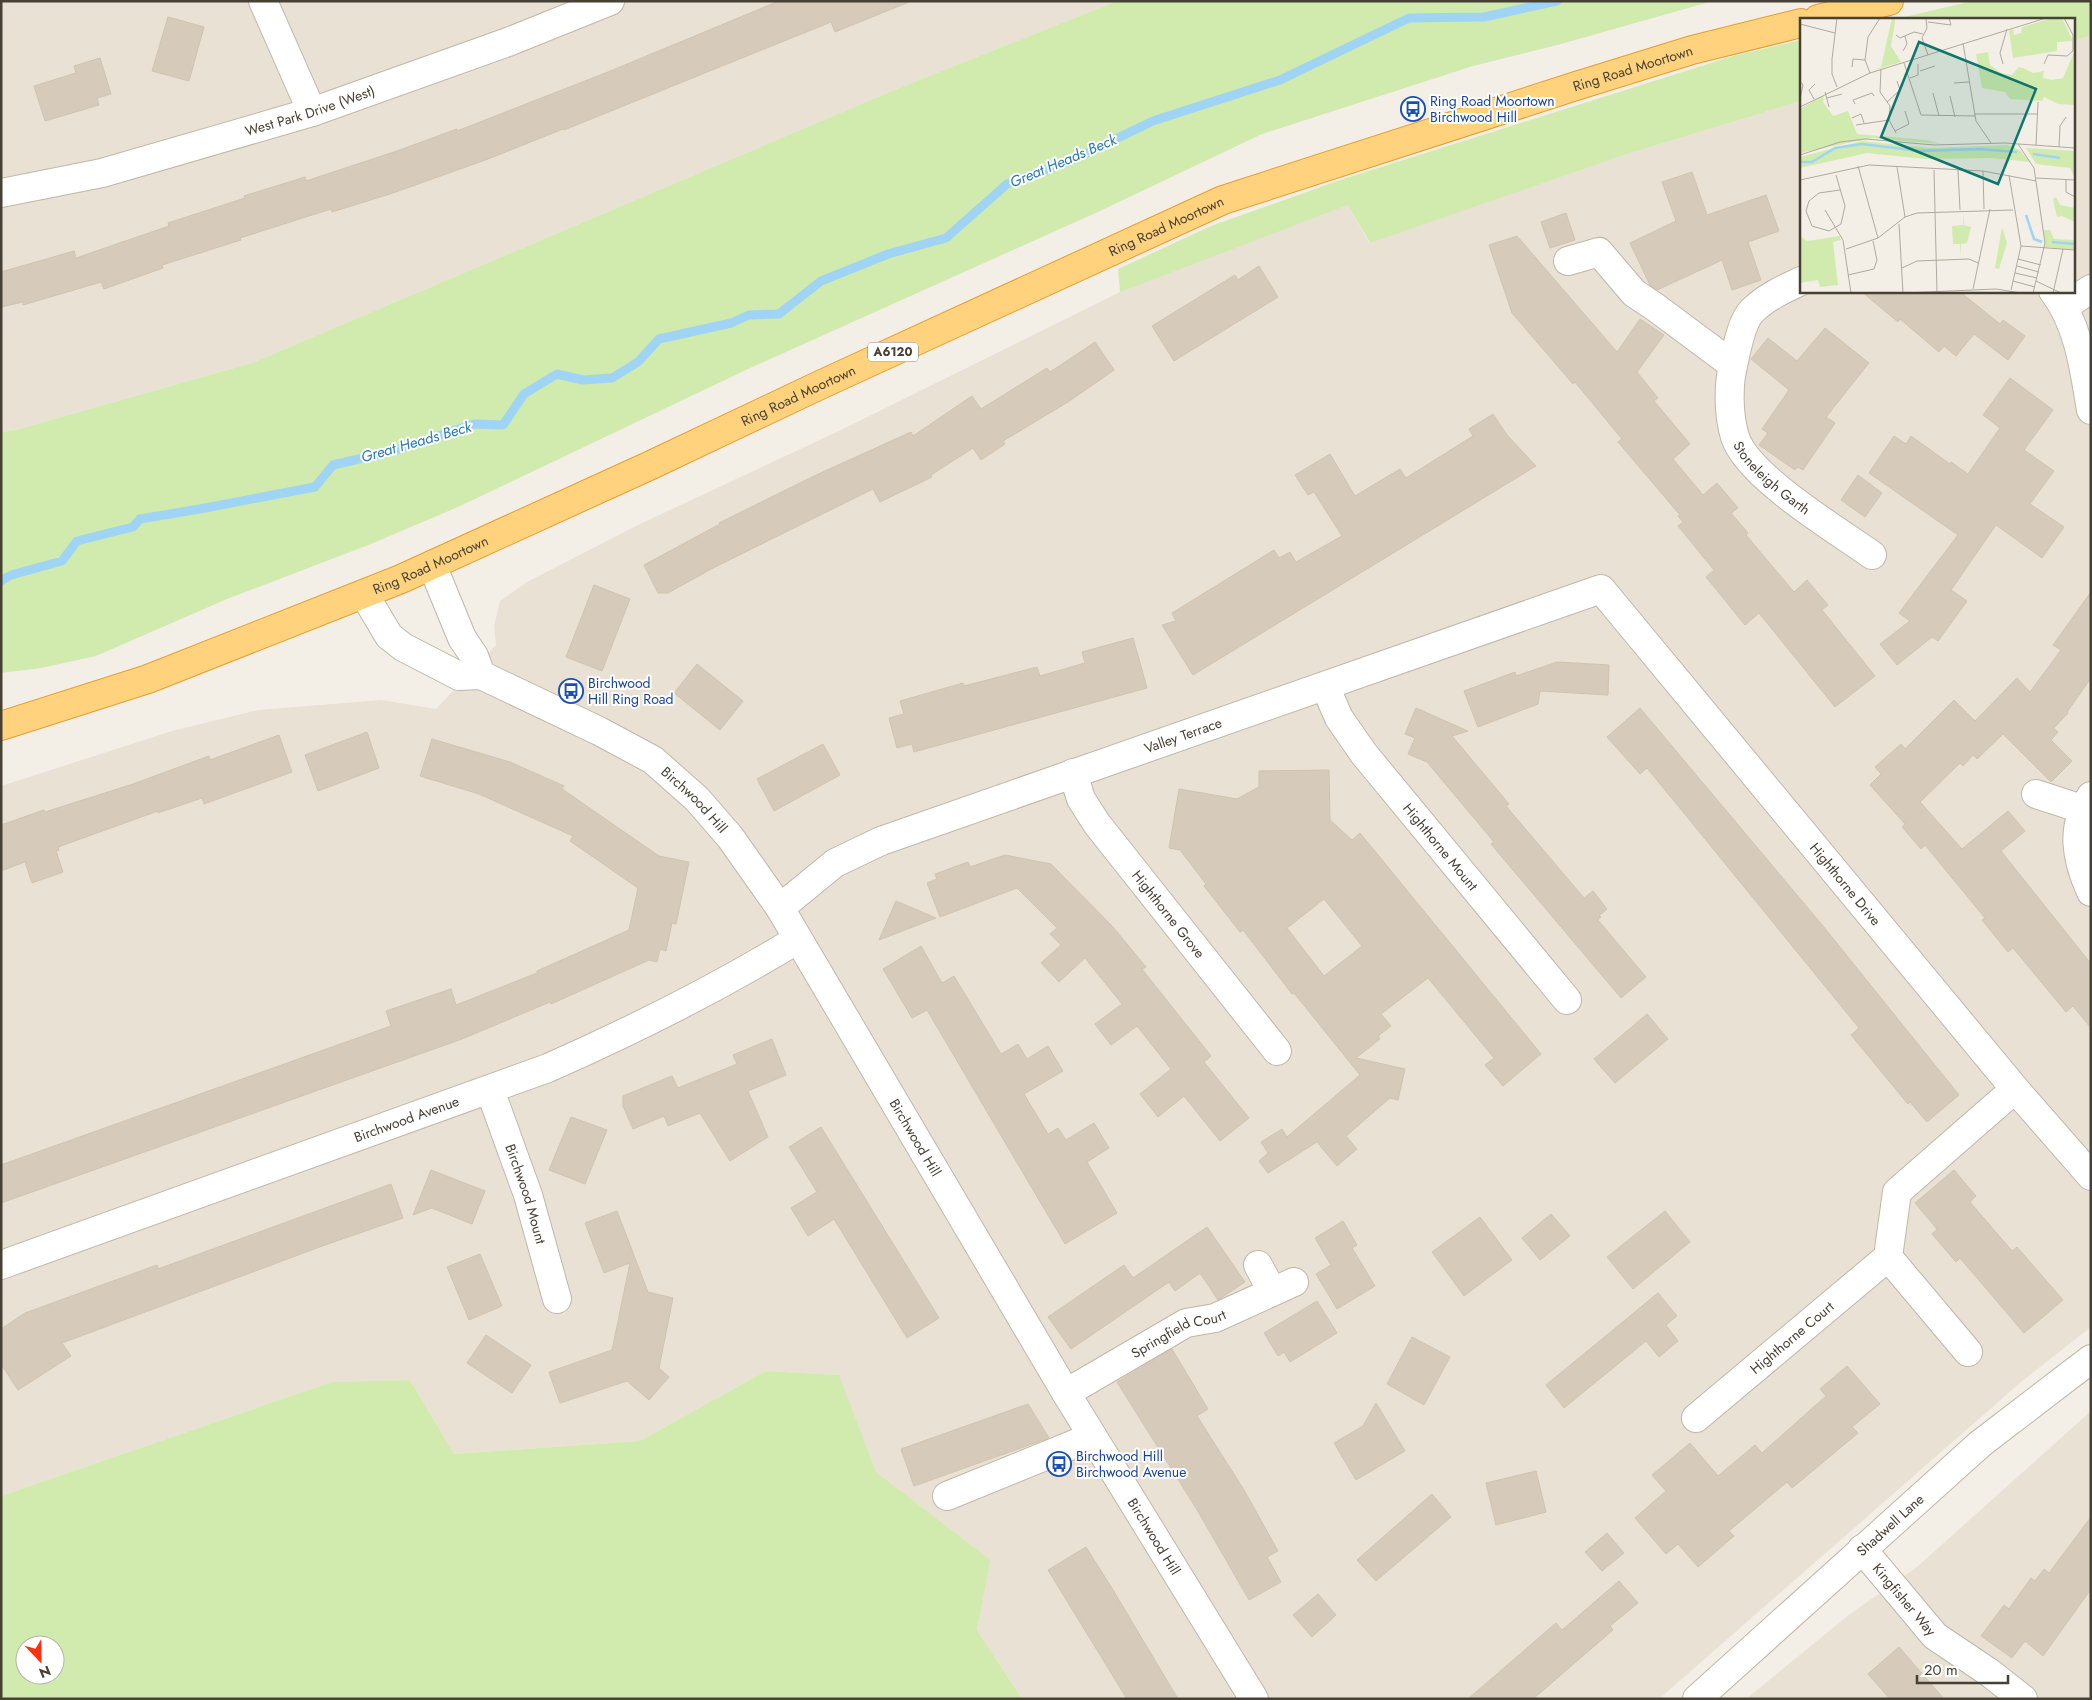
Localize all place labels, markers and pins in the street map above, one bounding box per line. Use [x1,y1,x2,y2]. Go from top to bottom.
place label: Ring Road Moortown Birchwood Hill [1430,91,1555,127]
bus stop icon: Ring Road Moortown Birchwood Hill [1400,96,1426,122]
place label: Birchwood Hill Ring Road [588,673,674,709]
bus stop icon: Birchwood Hill Ring Road [558,678,584,704]
place label: Birchwood Hill Birchwood Avenue [1076,1446,1186,1482]
bus stop icon: Birchwood Hill Birchwood Avenue [1046,1451,1072,1477]

